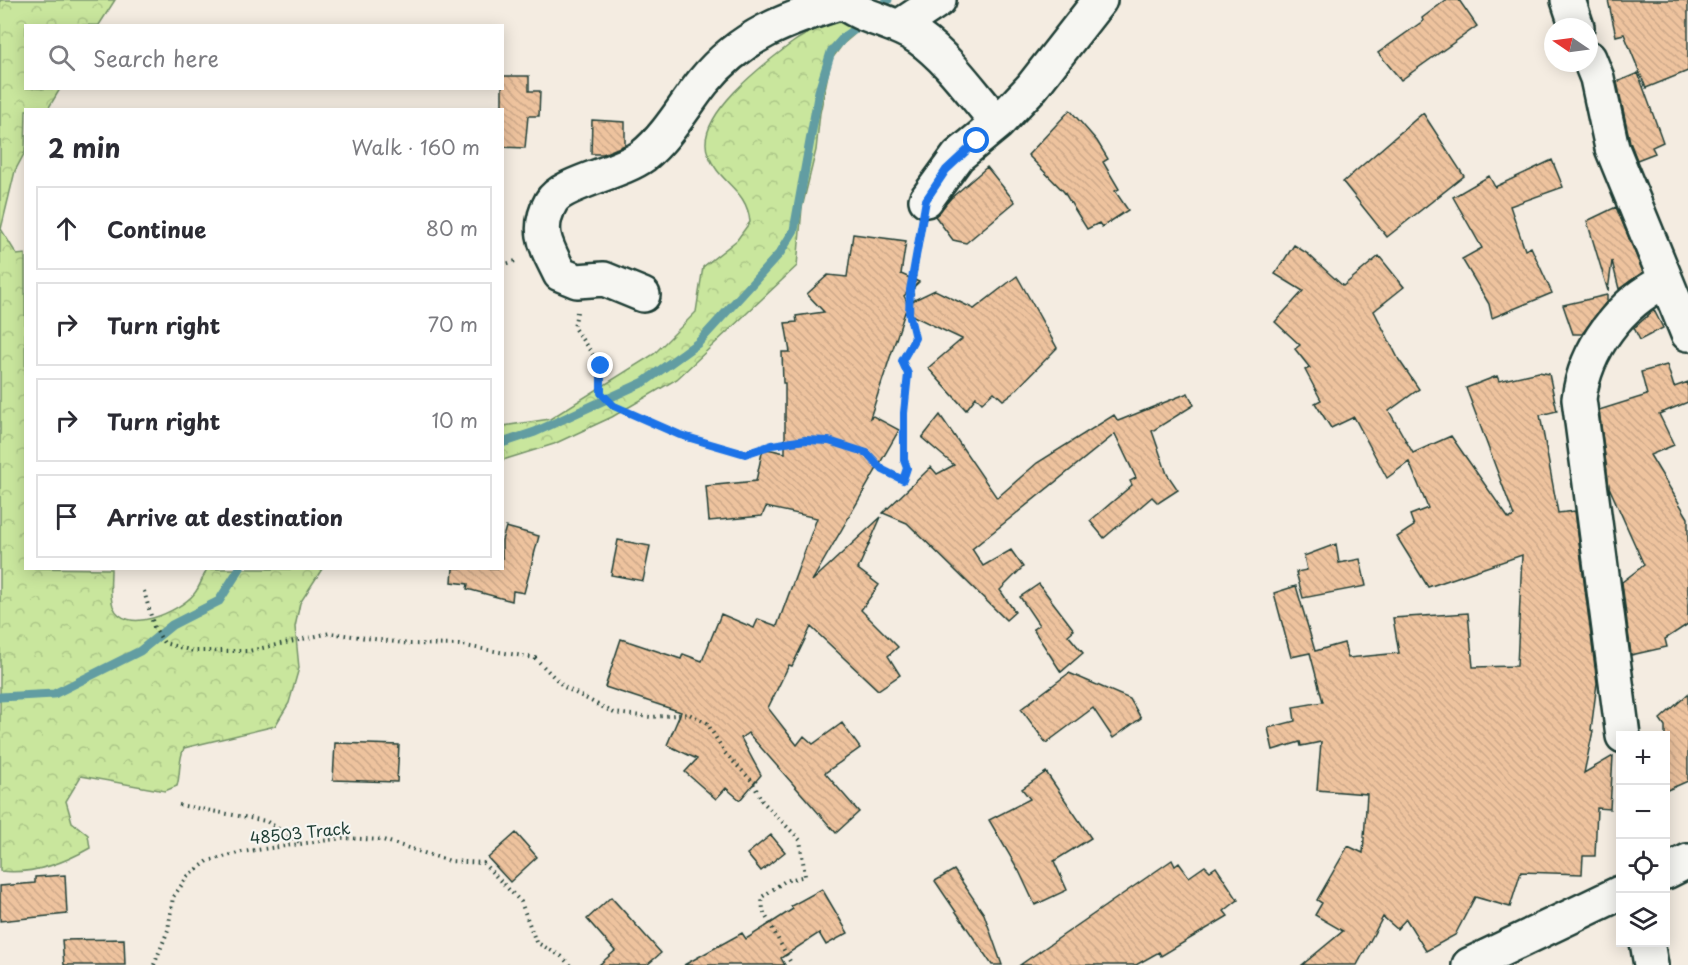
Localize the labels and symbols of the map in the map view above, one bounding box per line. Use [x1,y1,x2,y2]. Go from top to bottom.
north arrow [1544,18,1598,72]
route start [963,127,989,153]
route end [587,352,613,378]
street label: 48503 Track [248,815,352,849]

